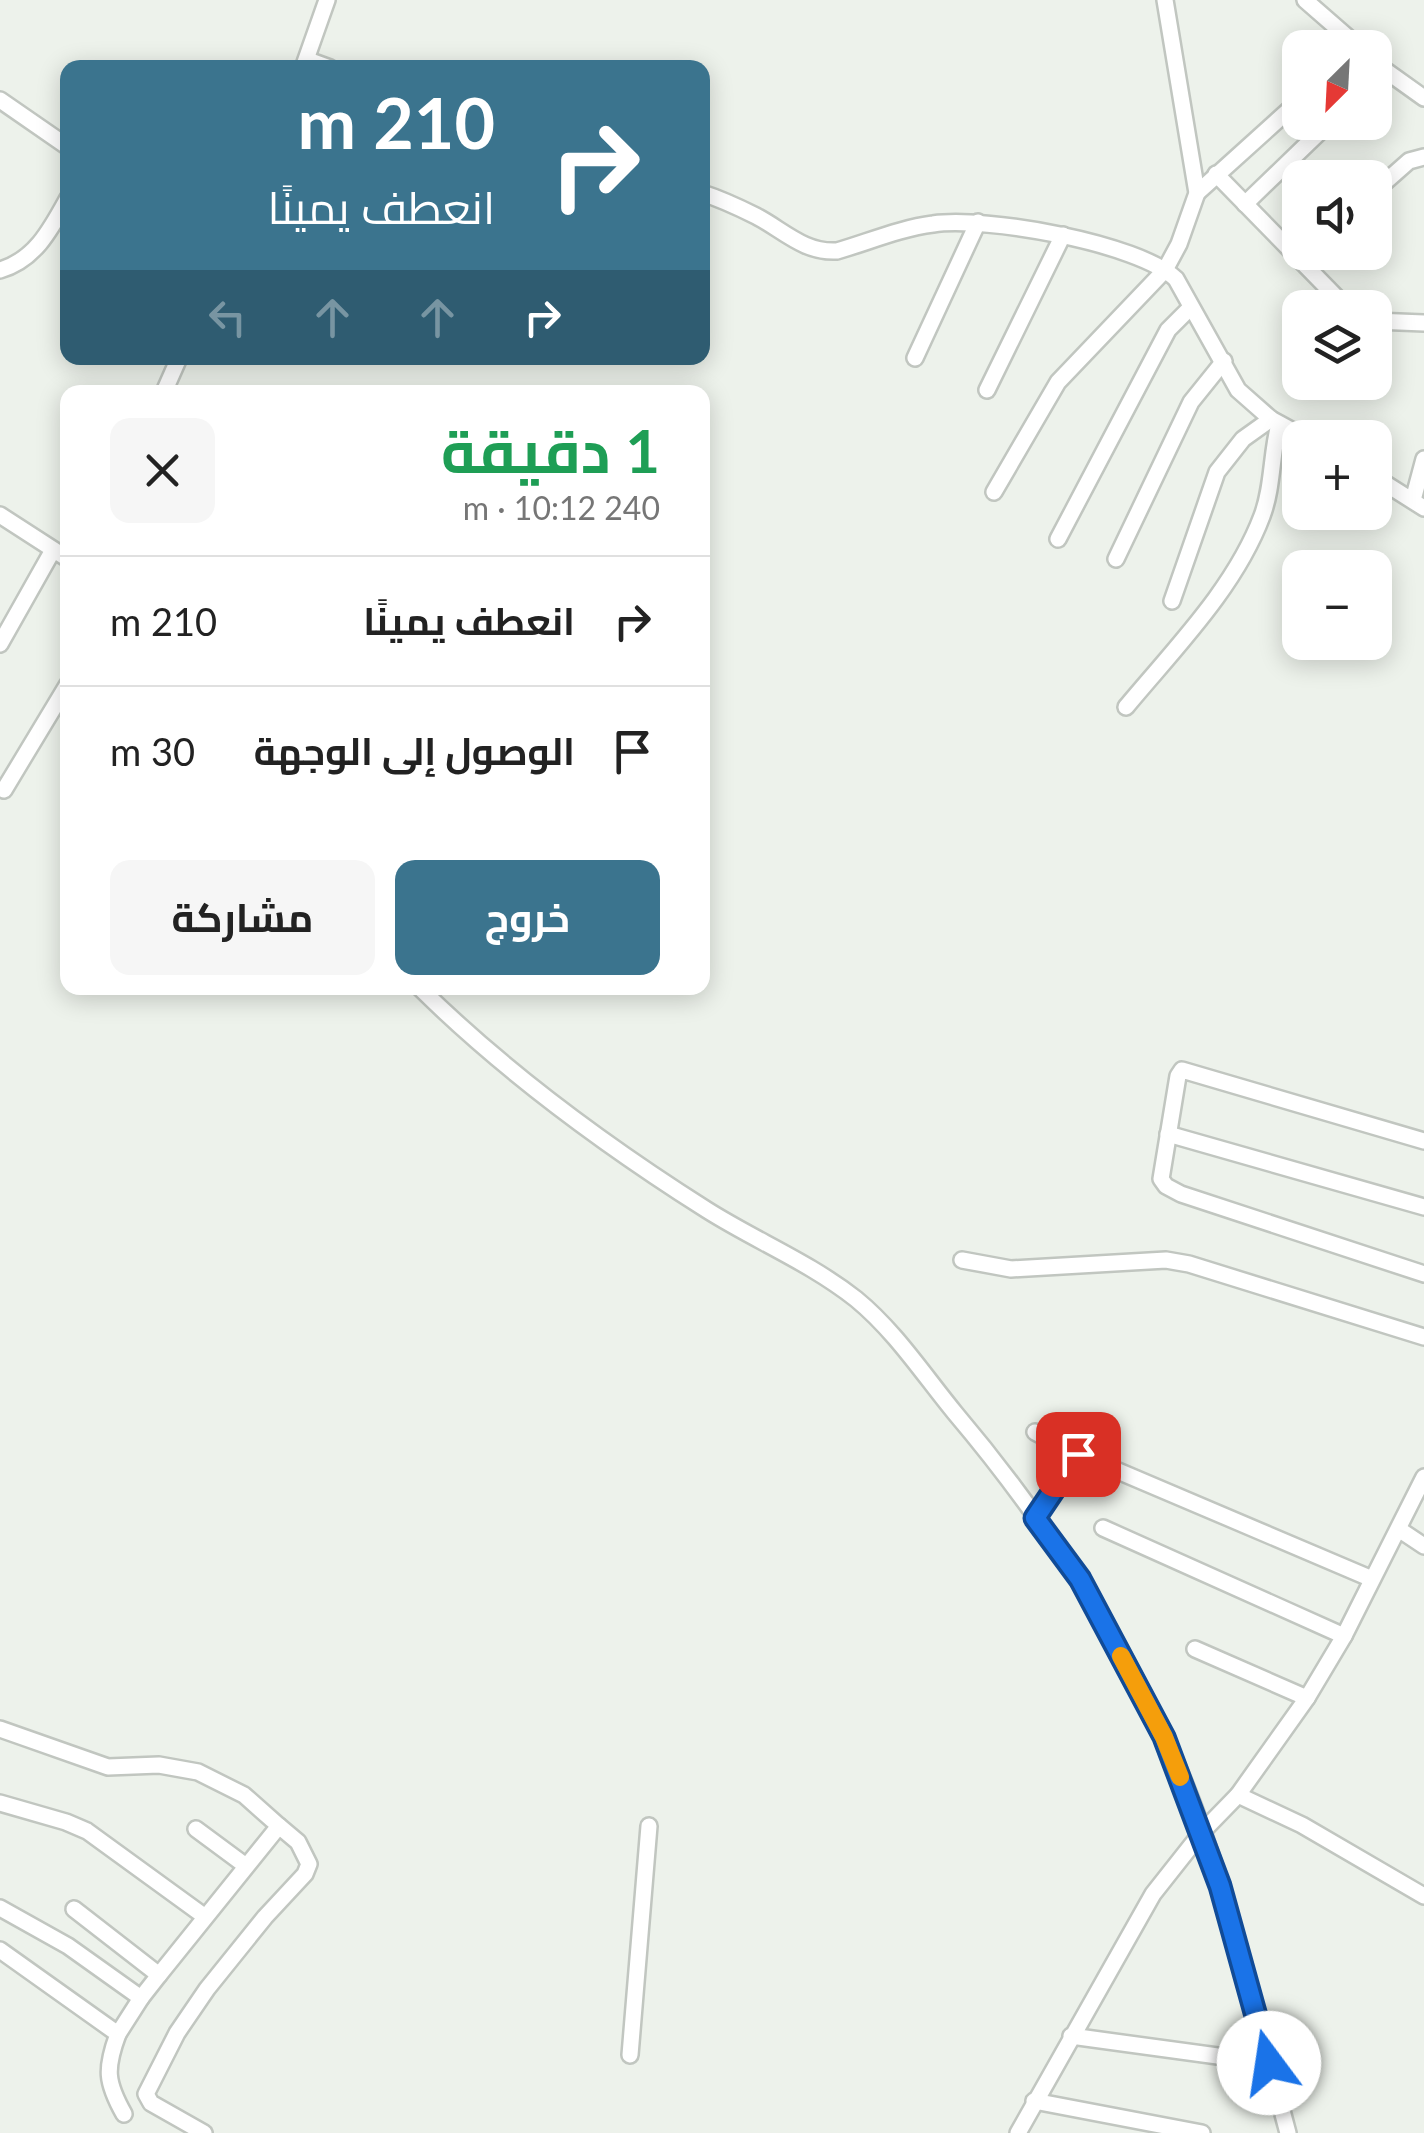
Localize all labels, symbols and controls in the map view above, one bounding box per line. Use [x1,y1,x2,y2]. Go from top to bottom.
north arrow [1282,30,1392,140]
map controls [1282,30,1392,660]
text: 210 m [298,80,495,164]
icon: right [530,100,660,230]
button: sound [1282,160,1392,270]
text: انعطف يمينًا [267,180,495,234]
icon: left [200,290,255,345]
icon: ahead [305,290,360,345]
icon: ahead [410,290,465,345]
icon: right [515,290,570,345]
button: layers [1282,290,1392,400]
text: 1 دقيقة [441,414,660,486]
button: close [110,418,215,523]
button: + [1282,420,1392,530]
text: 240 m · 10:12 [463,488,660,527]
button: − [1282,550,1392,660]
icon: right [605,594,660,649]
text: انعطف يمينًا [363,597,575,643]
text: 210 m [110,598,217,644]
icon: arrive [605,724,660,779]
text: الوصول إلى الوجهة [254,727,575,773]
text: 30 m [110,728,195,774]
button: مشاركة [110,860,375,975]
button: خروج [395,860,660,975]
pin [1036,1412,1121,1497]
icon: arrive [1051,1427,1106,1482]
position arrow [1217,2011,1321,2115]

